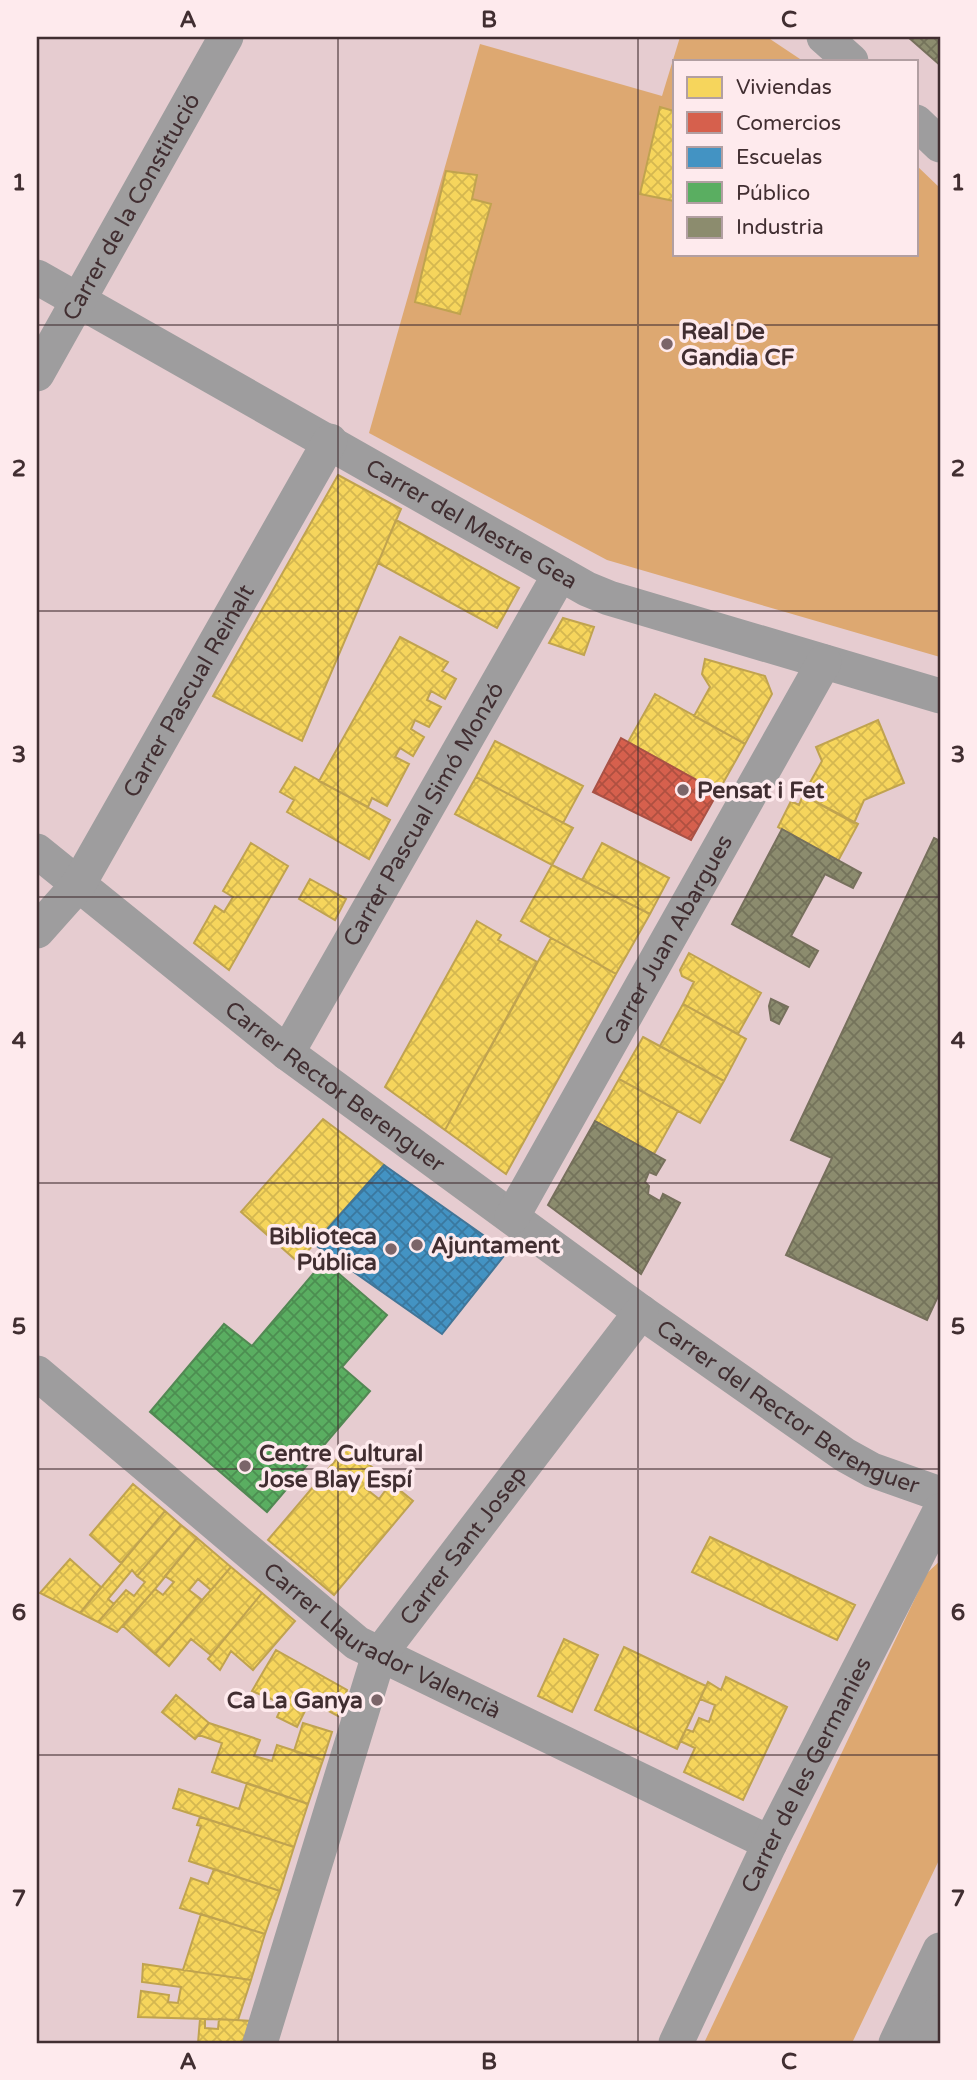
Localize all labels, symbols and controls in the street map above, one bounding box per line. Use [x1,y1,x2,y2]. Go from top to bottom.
text: A [179,6,197,34]
text: B [481,6,497,34]
text: C [781,6,797,34]
legend [673,60,918,256]
text: Viviendas [736,75,832,100]
street label: Carrer de la Constitució [57,88,207,326]
text: Comercios [736,111,841,136]
text: Escuelas [736,145,822,170]
text: 1 [12,169,26,197]
text: 1 [951,169,965,197]
text: Público [736,181,810,206]
text: Industria [736,215,824,240]
place label: Real De Gandia CF [681,318,794,372]
marker: Real De Gandia CF [659,336,675,352]
street label: Carrer del Mestre Gea [361,453,582,596]
text: 2 [12,455,26,483]
text: 2 [951,455,965,483]
street label: Carrer Pascual Reinalt [118,580,261,803]
street label: Carrer Pascual Simó Monzó [338,677,510,952]
text: 3 [12,741,26,769]
text: 3 [951,741,965,769]
place label: Pensat i Fet [697,777,824,805]
marker: Pensat i Fet [675,782,691,798]
street label: Carrer Juan Abargues [598,830,739,1051]
street label: Carrer Rector Berenguer [219,996,450,1179]
text: 4 [12,1027,27,1055]
text: 4 [951,1027,966,1055]
place label: Biblioteca Pública [269,1223,377,1277]
place label: Ajuntament [431,1232,560,1260]
marker: Ajuntament [409,1237,425,1253]
marker: Biblioteca Pública [383,1241,399,1257]
text: 5 [12,1313,26,1341]
text: 5 [951,1313,965,1341]
street label: Carrer del Rector Berenguer [651,1314,923,1501]
place label: Centre Cultural Jose Blay Espí [258,1440,423,1494]
marker: Centre Cultural Jose Blay Espí [237,1458,253,1474]
street label: Carrer Sant Josep [394,1461,533,1631]
street label: Carrer Llaurador Valencià [257,1557,505,1726]
text: 6 [12,1599,26,1627]
text: 6 [951,1599,965,1627]
street label: Carrer de les Germanies [736,1653,878,1898]
place label: Ca La Ganya [227,1687,363,1715]
marker: Ca La Ganya [369,1692,385,1708]
text: 7 [12,1885,26,1913]
text: 7 [951,1885,965,1913]
text: A [179,2048,197,2076]
text: B [481,2048,497,2076]
text: C [781,2048,797,2076]

